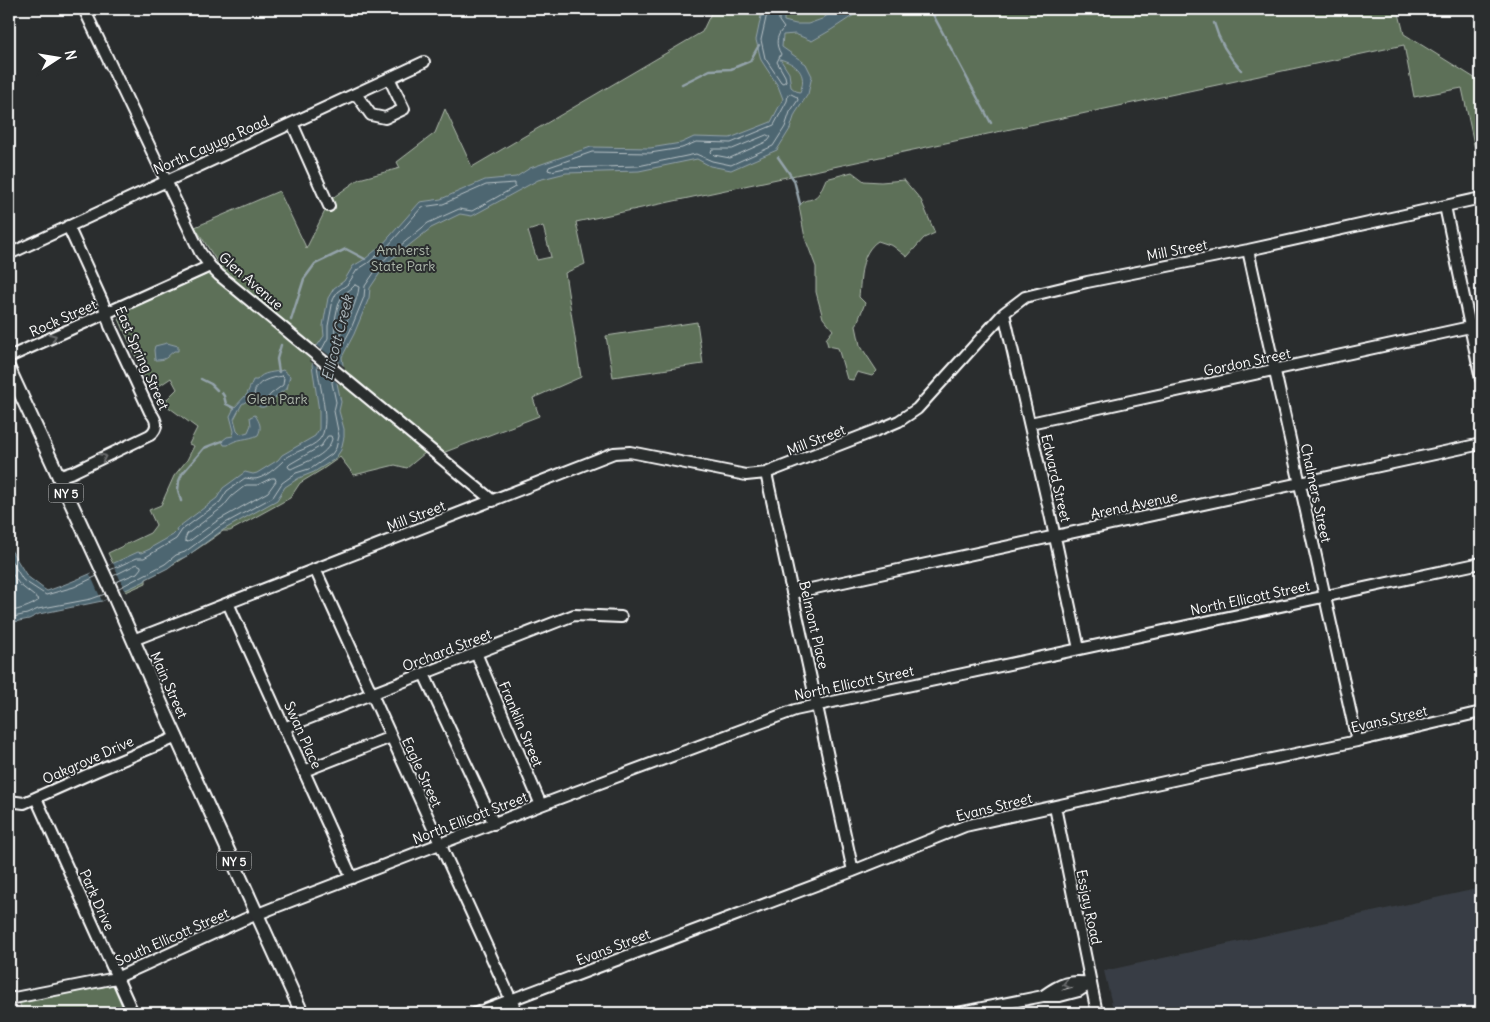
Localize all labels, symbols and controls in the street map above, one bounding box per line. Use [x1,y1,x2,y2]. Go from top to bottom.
north arrow [32,32,82,82]
text: N [61,49,81,62]
street label: North Cayuga Road [151,111,271,179]
street label: Mill Street [1145,235,1209,265]
park label: Amherst State Park [371,241,435,275]
street label: Glen Avenue [215,248,287,314]
water label: Ellicott Creek [317,292,357,383]
street label: Rock Street [27,295,100,341]
street label: East Spring Street [111,303,173,413]
one-way arrow [48,332,57,343]
street label: Gordon Street [1202,344,1292,380]
park label: Glen Park [246,390,308,408]
street label: Mill Street [784,420,848,459]
street label: Edward Street [1037,432,1075,524]
street label: Chalmers Street [1297,442,1335,545]
one-way arrow [98,453,107,464]
road number: NY 5 [48,483,84,502]
street label: Arend Avenue [1089,487,1179,523]
street label: Mill Street [384,496,448,535]
street label: North Ellicott Street [1189,576,1312,619]
street label: Belmont Place [795,579,833,671]
street label: Orchard Street [400,625,494,675]
street label: Main Street [146,649,192,721]
street label: North Ellicott Street [793,661,916,704]
street label: Franklin Street [495,678,547,770]
street label: Swan Place [280,698,326,772]
street label: Evans Street [1349,701,1429,737]
street label: Oakgrove Drive [40,732,136,788]
street label: Eagle Street [398,734,446,810]
street label: North Ellicott Street [410,788,530,848]
street label: Evans Street [954,789,1034,825]
road number: NY 5 [216,851,252,870]
street label: Park Drive [75,866,119,934]
street label: Essjay Road [1072,868,1106,946]
street label: South Ellicott Street [112,904,232,970]
street label: Evans Street [573,925,653,969]
one-way arrow [1061,978,1070,989]

